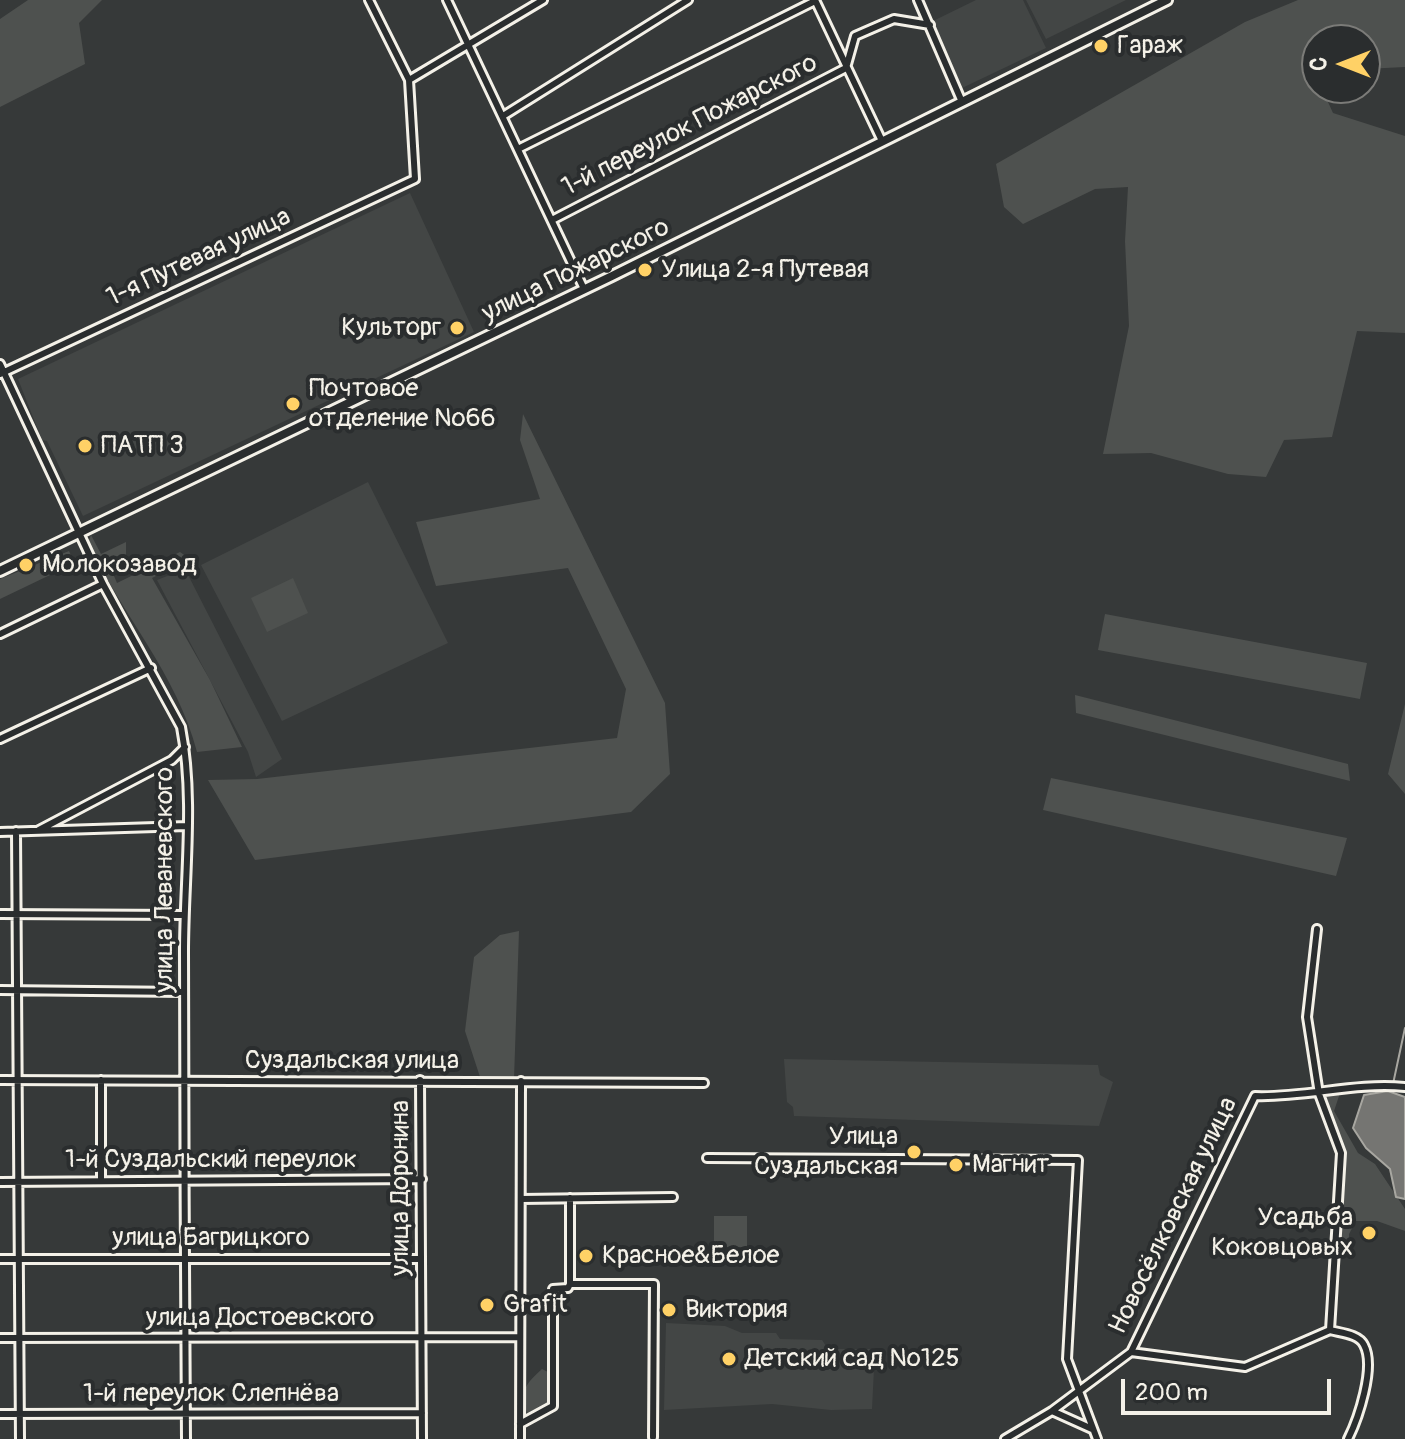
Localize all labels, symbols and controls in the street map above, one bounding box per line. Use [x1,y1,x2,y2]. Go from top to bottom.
north arrow [1301,24,1381,104]
place label: Гараж [1117,30,1183,62]
marker: Гараж [1092,37,1110,55]
street label: 1-й переулок Пожарского [557,48,823,204]
text: С [1305,57,1333,71]
street label: 1-я Путевая улица [102,202,296,314]
street label: улица Пожарского [477,212,675,330]
place label: Улица 2-я Путевая [661,254,869,286]
marker: Улица 2-я Путевая [636,261,654,279]
place label: Культорг [341,312,441,344]
marker: Культорг [448,319,466,337]
place label: Почтовое отделение №66 [309,373,496,434]
marker: Почтовое отделение №66 [284,395,302,413]
place label: ПАТП 3 [101,430,184,462]
marker: ПАТП 3 [76,437,94,455]
place label: Молокозавод [42,549,197,581]
marker: Молокозавод [17,556,35,574]
street label: улица Леваневского [149,767,181,993]
street label: Суздальская улица [245,1045,459,1077]
street label: Новосёлковская улица [1103,1093,1245,1339]
street label: улица Доронина [385,1100,417,1276]
place label: Улица Суздальская [754,1121,898,1182]
marker: Улица Суздальская [905,1143,923,1161]
street label: 1-й Суздальский переулок [65,1144,357,1176]
place label: Магнит [972,1149,1049,1181]
marker: Магнит [947,1156,965,1174]
place label: Усадьба Коковцовых [1211,1202,1353,1264]
street label: улица Багрицкого [112,1222,310,1254]
marker: Усадьба Коковцовых [1360,1224,1378,1242]
place label: Красное&Белое [602,1240,779,1272]
marker: Красное&Белое [577,1247,595,1265]
place label: Grafit [503,1289,567,1321]
place label: Виктория [685,1294,788,1326]
marker: Grafit [478,1296,496,1314]
marker: Виктория [660,1301,678,1319]
street label: улица Достоевского [146,1302,374,1334]
place label: Детский сад №125 [745,1343,960,1375]
marker: Детский сад №125 [720,1350,738,1368]
scale bar [1125,1363,1335,1413]
street label: 1-й переулок Слепнёва [83,1378,339,1410]
text: 200 m [1135,1378,1208,1407]

